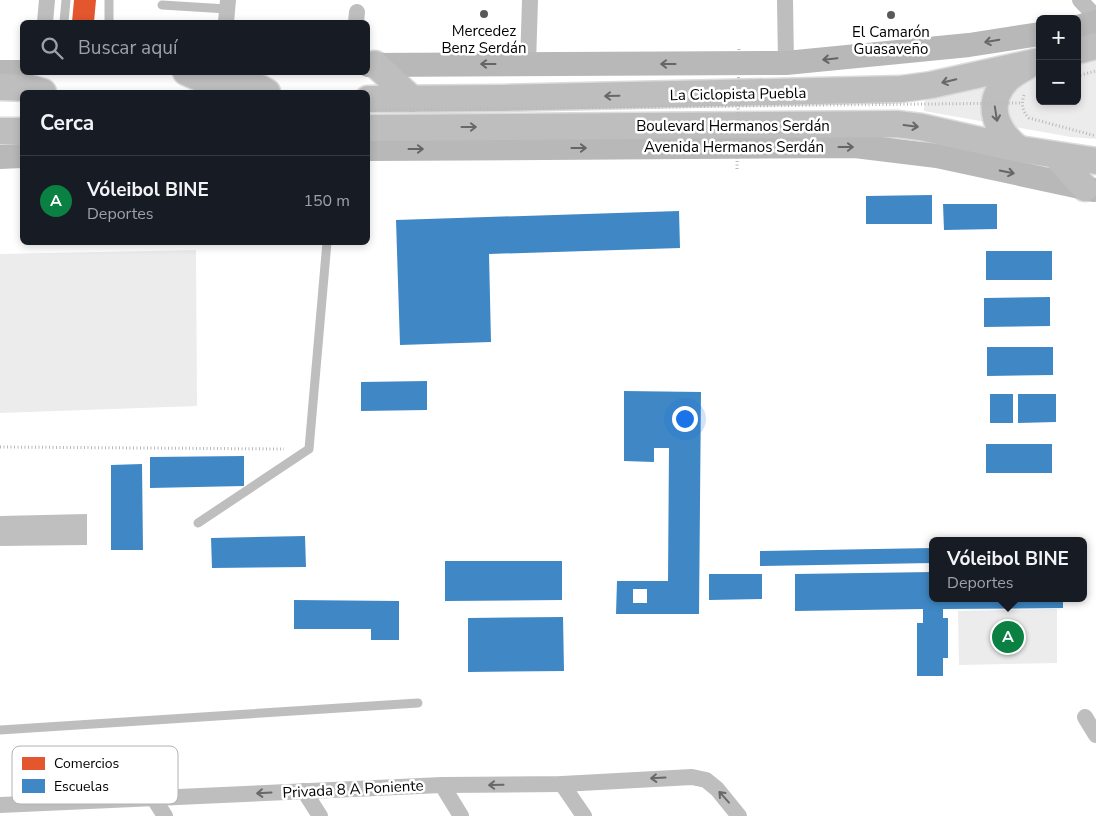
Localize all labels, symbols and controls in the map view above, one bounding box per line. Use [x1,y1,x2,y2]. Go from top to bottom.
marker: Mercedez Benz Serdán [478,8,490,20]
marker: El Camarón Guasaveño [885,9,897,21]
map controls [1036,15,1081,105]
button: + [1036,15,1081,60]
search box [20,20,370,75]
place label: Mercedez Benz Serdán [441,21,527,58]
place label: El Camarón Guasaveño [852,22,930,59]
icon: search [38,34,66,62]
text: Buscar aquí [78,35,177,61]
one-way arrow [984,37,1000,47]
one-way arrow [822,54,838,64]
one-way arrow [480,59,496,69]
one-way arrow [660,59,676,68]
button: − [1036,60,1081,105]
one-way arrow [941,77,957,86]
street label: La Ciclopista Puebla [670,83,806,105]
one-way arrow [604,91,620,101]
one-way arrow [991,105,1001,121]
text: Cerca [40,109,94,137]
street label: Boulevard Hermanos Serdán [636,116,830,136]
one-way arrow [903,121,919,131]
one-way arrow [460,122,476,132]
street label: Avenida Hermanos Serdán [644,137,824,157]
one-way arrow [838,142,854,151]
one-way arrow [570,143,586,153]
one-way arrow [408,144,424,154]
one-way arrow [998,167,1014,177]
text: Vóleibol BINE [87,177,209,203]
text: A [50,190,62,212]
text: 150 m [303,190,350,212]
text: Deportes [87,203,154,225]
your location [672,406,698,432]
popup [929,537,1087,602]
text: Vóleibol BINE [947,546,1069,572]
text: Deportes [947,572,1014,594]
pin: A [992,618,1024,656]
legend [12,746,178,804]
text: Comercios [54,754,120,773]
one-way arrow [651,774,667,783]
street label: Privada 8 A Poniente [282,775,424,803]
text: Escuelas [54,777,109,796]
one-way arrow [488,780,504,789]
one-way arrow [256,789,272,798]
one-way arrow [718,791,730,804]

